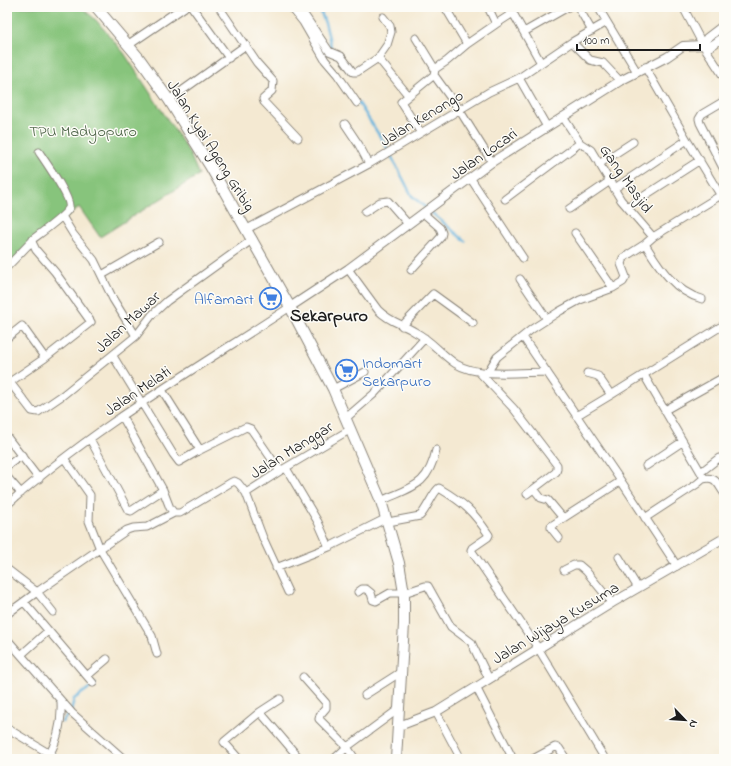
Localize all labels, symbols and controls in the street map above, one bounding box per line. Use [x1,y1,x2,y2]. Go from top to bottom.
scale bar [577,26,700,52]
text: 100 m [583,32,610,50]
street label: Jalan Kyai Ageng Gribig [160,75,261,217]
street label: Jalan Kenongo [375,84,469,153]
park label: TPU Madyopuro [29,120,137,144]
street label: Jalan Locari [446,123,523,187]
street label: Gang Masjid [593,140,658,219]
supermarket icon: Alfamart [257,285,283,311]
street label: Jalan Mawar [90,286,167,359]
place label: Alfamart [194,288,255,312]
district label: Sekarpuro [290,304,368,330]
place label: Indomart Sekarpuro [362,352,431,394]
supermarket icon: Indomart Sekarpuro [334,358,360,384]
street label: Jalan Melati [100,360,176,423]
street label: Jalan Manggar [246,416,338,486]
street label: Jalan Wijaya Kusuma [488,576,624,671]
north arrow [665,700,705,740]
text: N [684,717,702,731]

